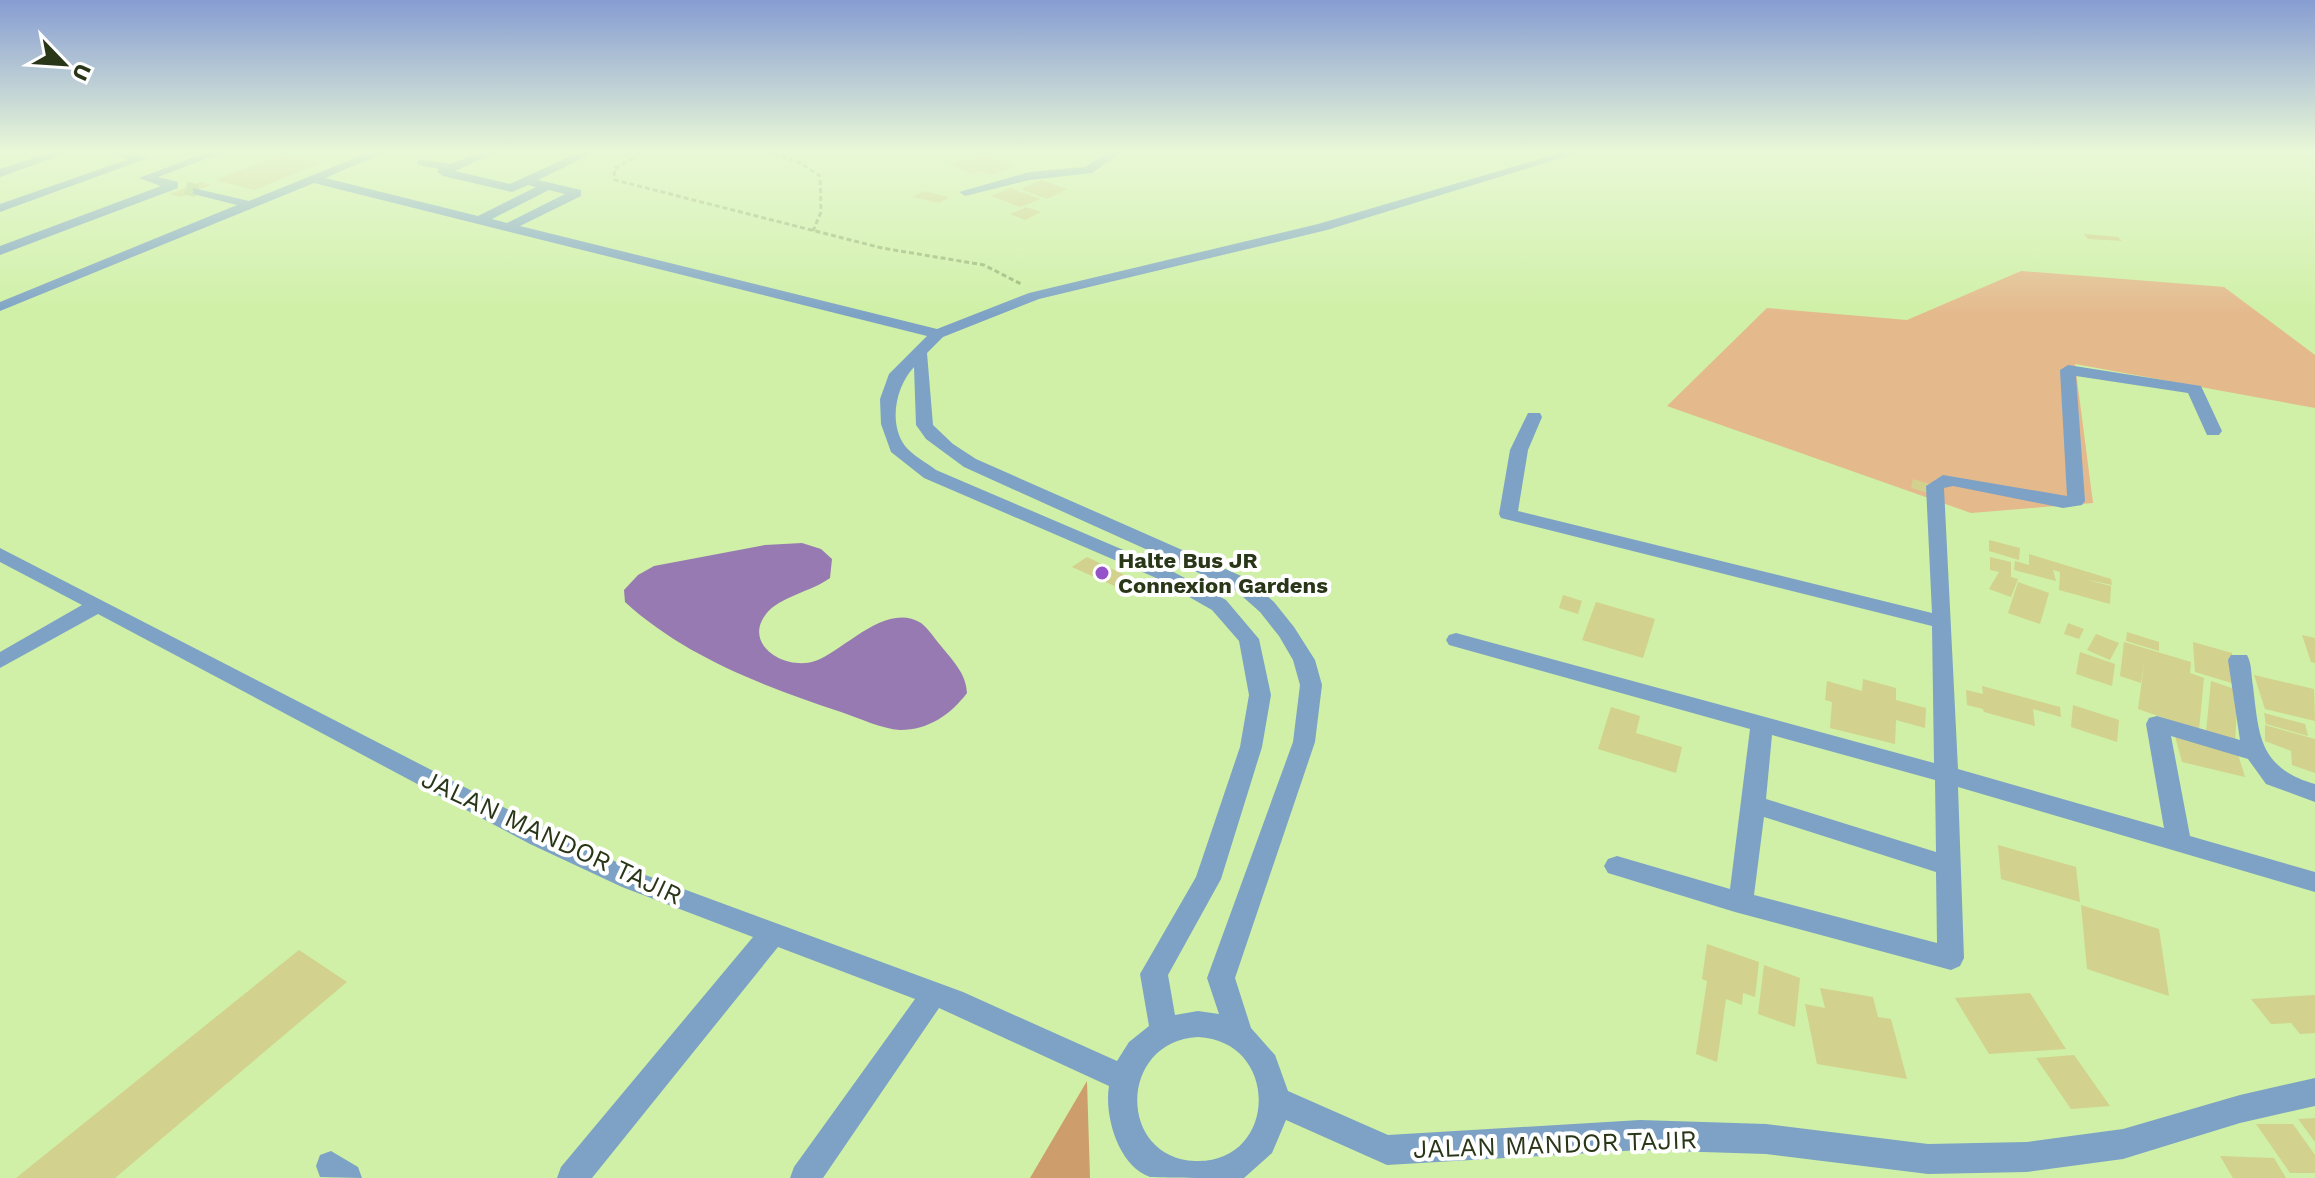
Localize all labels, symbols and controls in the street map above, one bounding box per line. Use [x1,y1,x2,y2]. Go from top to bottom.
north arrow [24,24,104,104]
text: U [67,60,96,85]
place label: Halte Bus JR Connexion Gardens [1118,548,1328,598]
marker: Halte Bus JR Connexion Gardens [1093,564,1111,582]
street label: JALAN MANDOR TAJIR [417,763,687,911]
street label: JALAN MANDOR TAJIR [1412,1124,1698,1164]

